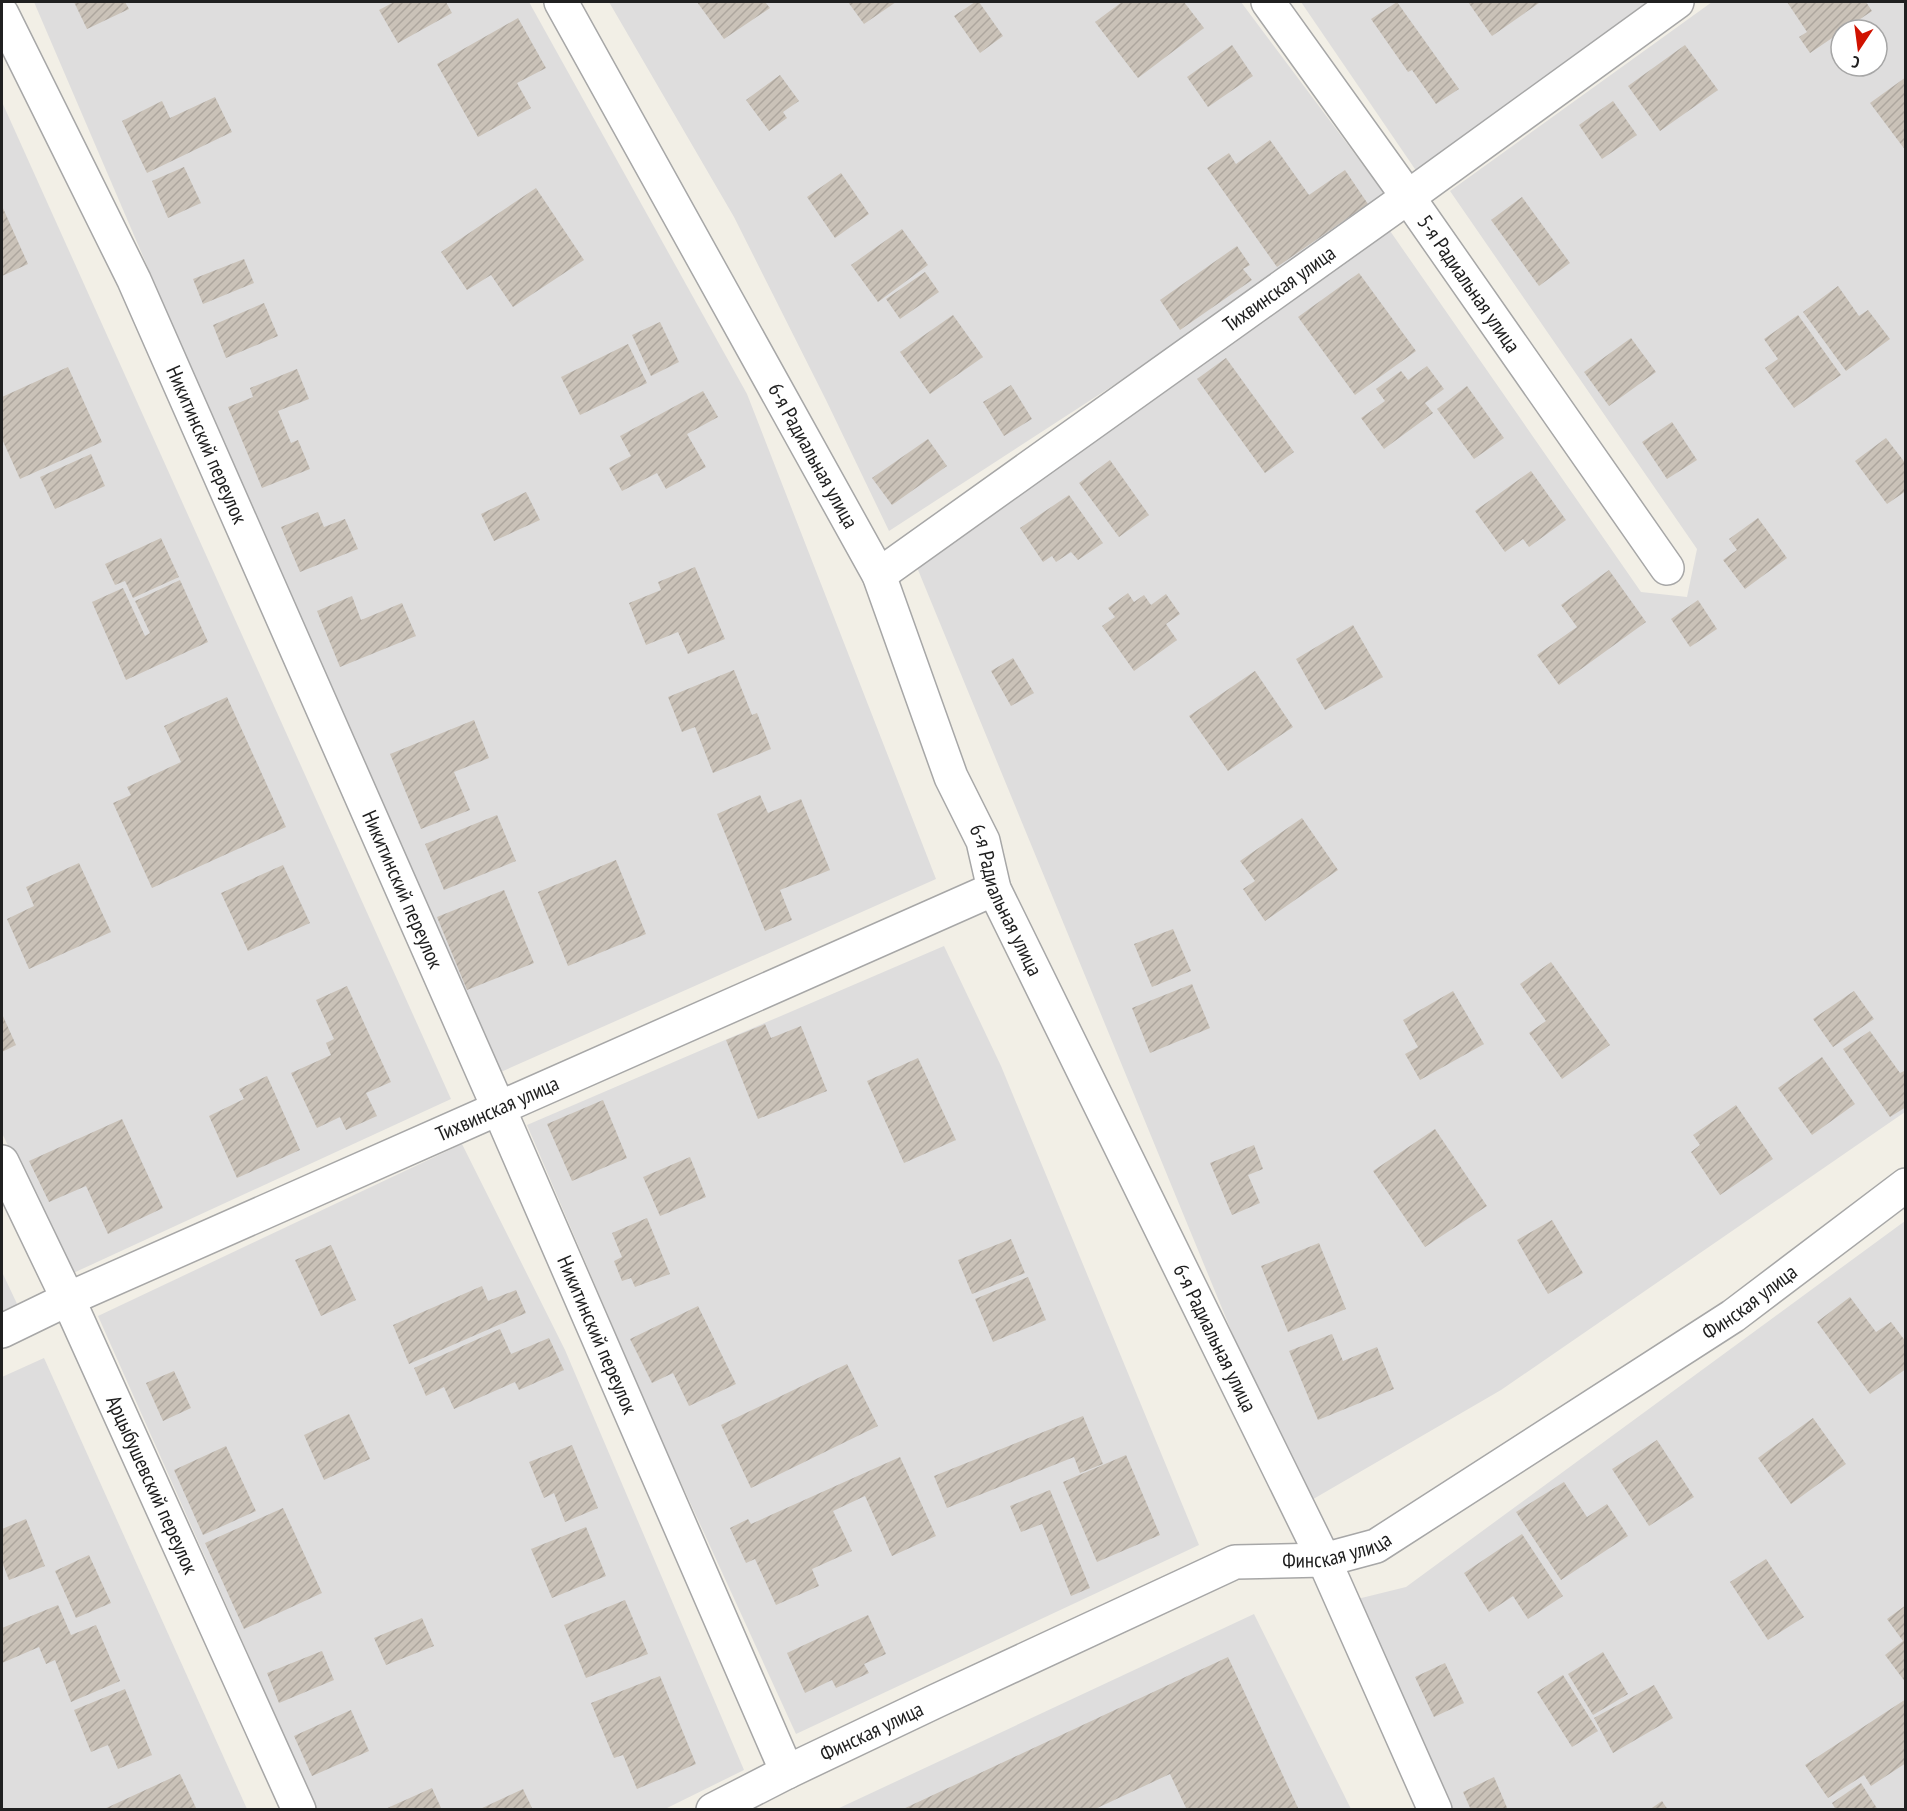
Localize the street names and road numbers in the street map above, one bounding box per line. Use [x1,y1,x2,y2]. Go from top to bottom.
street label: 5-я Радиальная улица [1412,209,1527,358]
street label: Тихвинская улица [1218,239,1341,338]
street label: Никитинский переулок [160,361,254,528]
street label: 6-я Радиальная улица [762,378,864,533]
street label: Никитинский переулок [356,806,449,973]
street label: 6-я Радиальная улица [964,819,1049,980]
street label: Тихвинская улица [431,1069,563,1147]
street label: Никитинский переулок [551,1251,644,1418]
street label: Финская улица [1697,1258,1802,1345]
street label: 6-я Радиальная улица [1167,1259,1263,1417]
street label: Арцыбушевский переулок [100,1391,205,1578]
street label: Финская улица [1282,1526,1396,1574]
street label: Финская улица [815,1695,928,1767]

